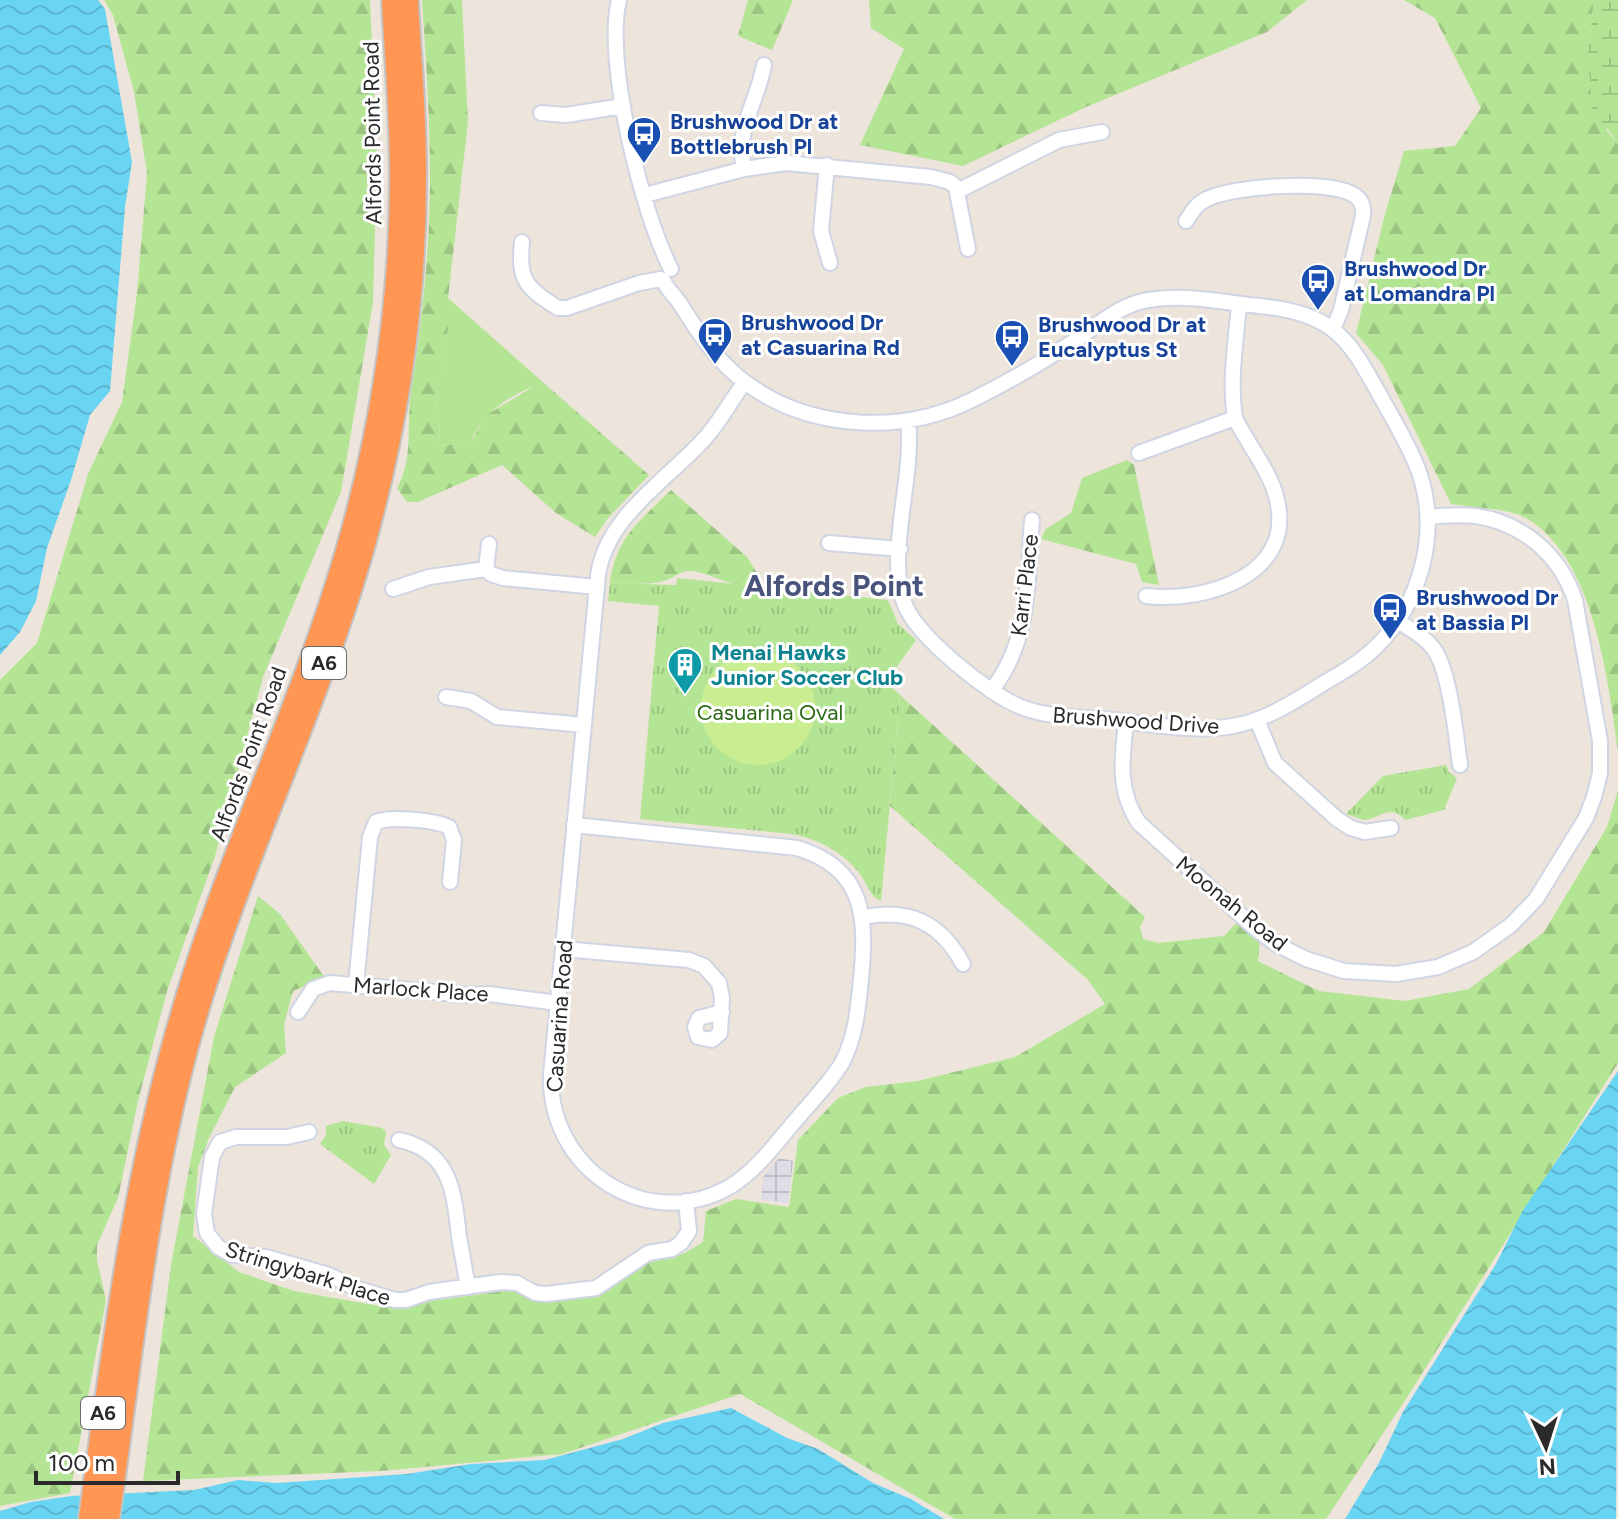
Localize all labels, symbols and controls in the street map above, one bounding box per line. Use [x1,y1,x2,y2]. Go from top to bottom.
street label: Alfords Point Road [357,41,388,225]
place label: Brushwood Dr at Bottlebrush Pl [670,108,838,160]
bus stop icon: Brushwood Dr at Bottlebrush Pl [625,115,663,165]
place label: Brushwood Dr at Lomandra Pl [1344,255,1495,307]
bus stop icon: Brushwood Dr at Lomandra Pl [1299,262,1337,312]
place label: Brushwood Dr at Casuarina Rd [741,309,900,361]
place label: Brushwood Dr at Eucalyptus St [1038,311,1206,363]
bus stop icon: Brushwood Dr at Casuarina Rd [696,316,734,366]
bus stop icon: Brushwood Dr at Eucalyptus St [993,318,1031,368]
street label: Karri Place [1005,533,1044,638]
district label: Alfords Point [744,567,924,604]
place label: Brushwood Dr at Bassia Pl [1416,584,1559,636]
bus stop icon: Brushwood Dr at Bassia Pl [1371,591,1409,641]
place label: Menai Hawks Junior Soccer Club [711,639,903,691]
building icon: Menai Hawks Junior Soccer Club [666,646,704,696]
road number: A6 [302,647,346,679]
street label: Alfords Point Road [204,663,293,845]
park label: Casuarina Oval [697,699,843,726]
street label: Brushwood Drive [1052,701,1220,740]
street label: Moonah Road [1170,850,1293,957]
street label: Casuarina Road [541,939,578,1093]
street label: Marlock Place [352,971,490,1008]
street label: Stringybark Place [222,1235,394,1311]
road number: A6 [81,1397,125,1429]
north arrow [1506,1407,1586,1487]
scale bar [36,1435,178,1485]
text: 100 m [48,1448,115,1477]
text: N [1538,1452,1557,1481]

